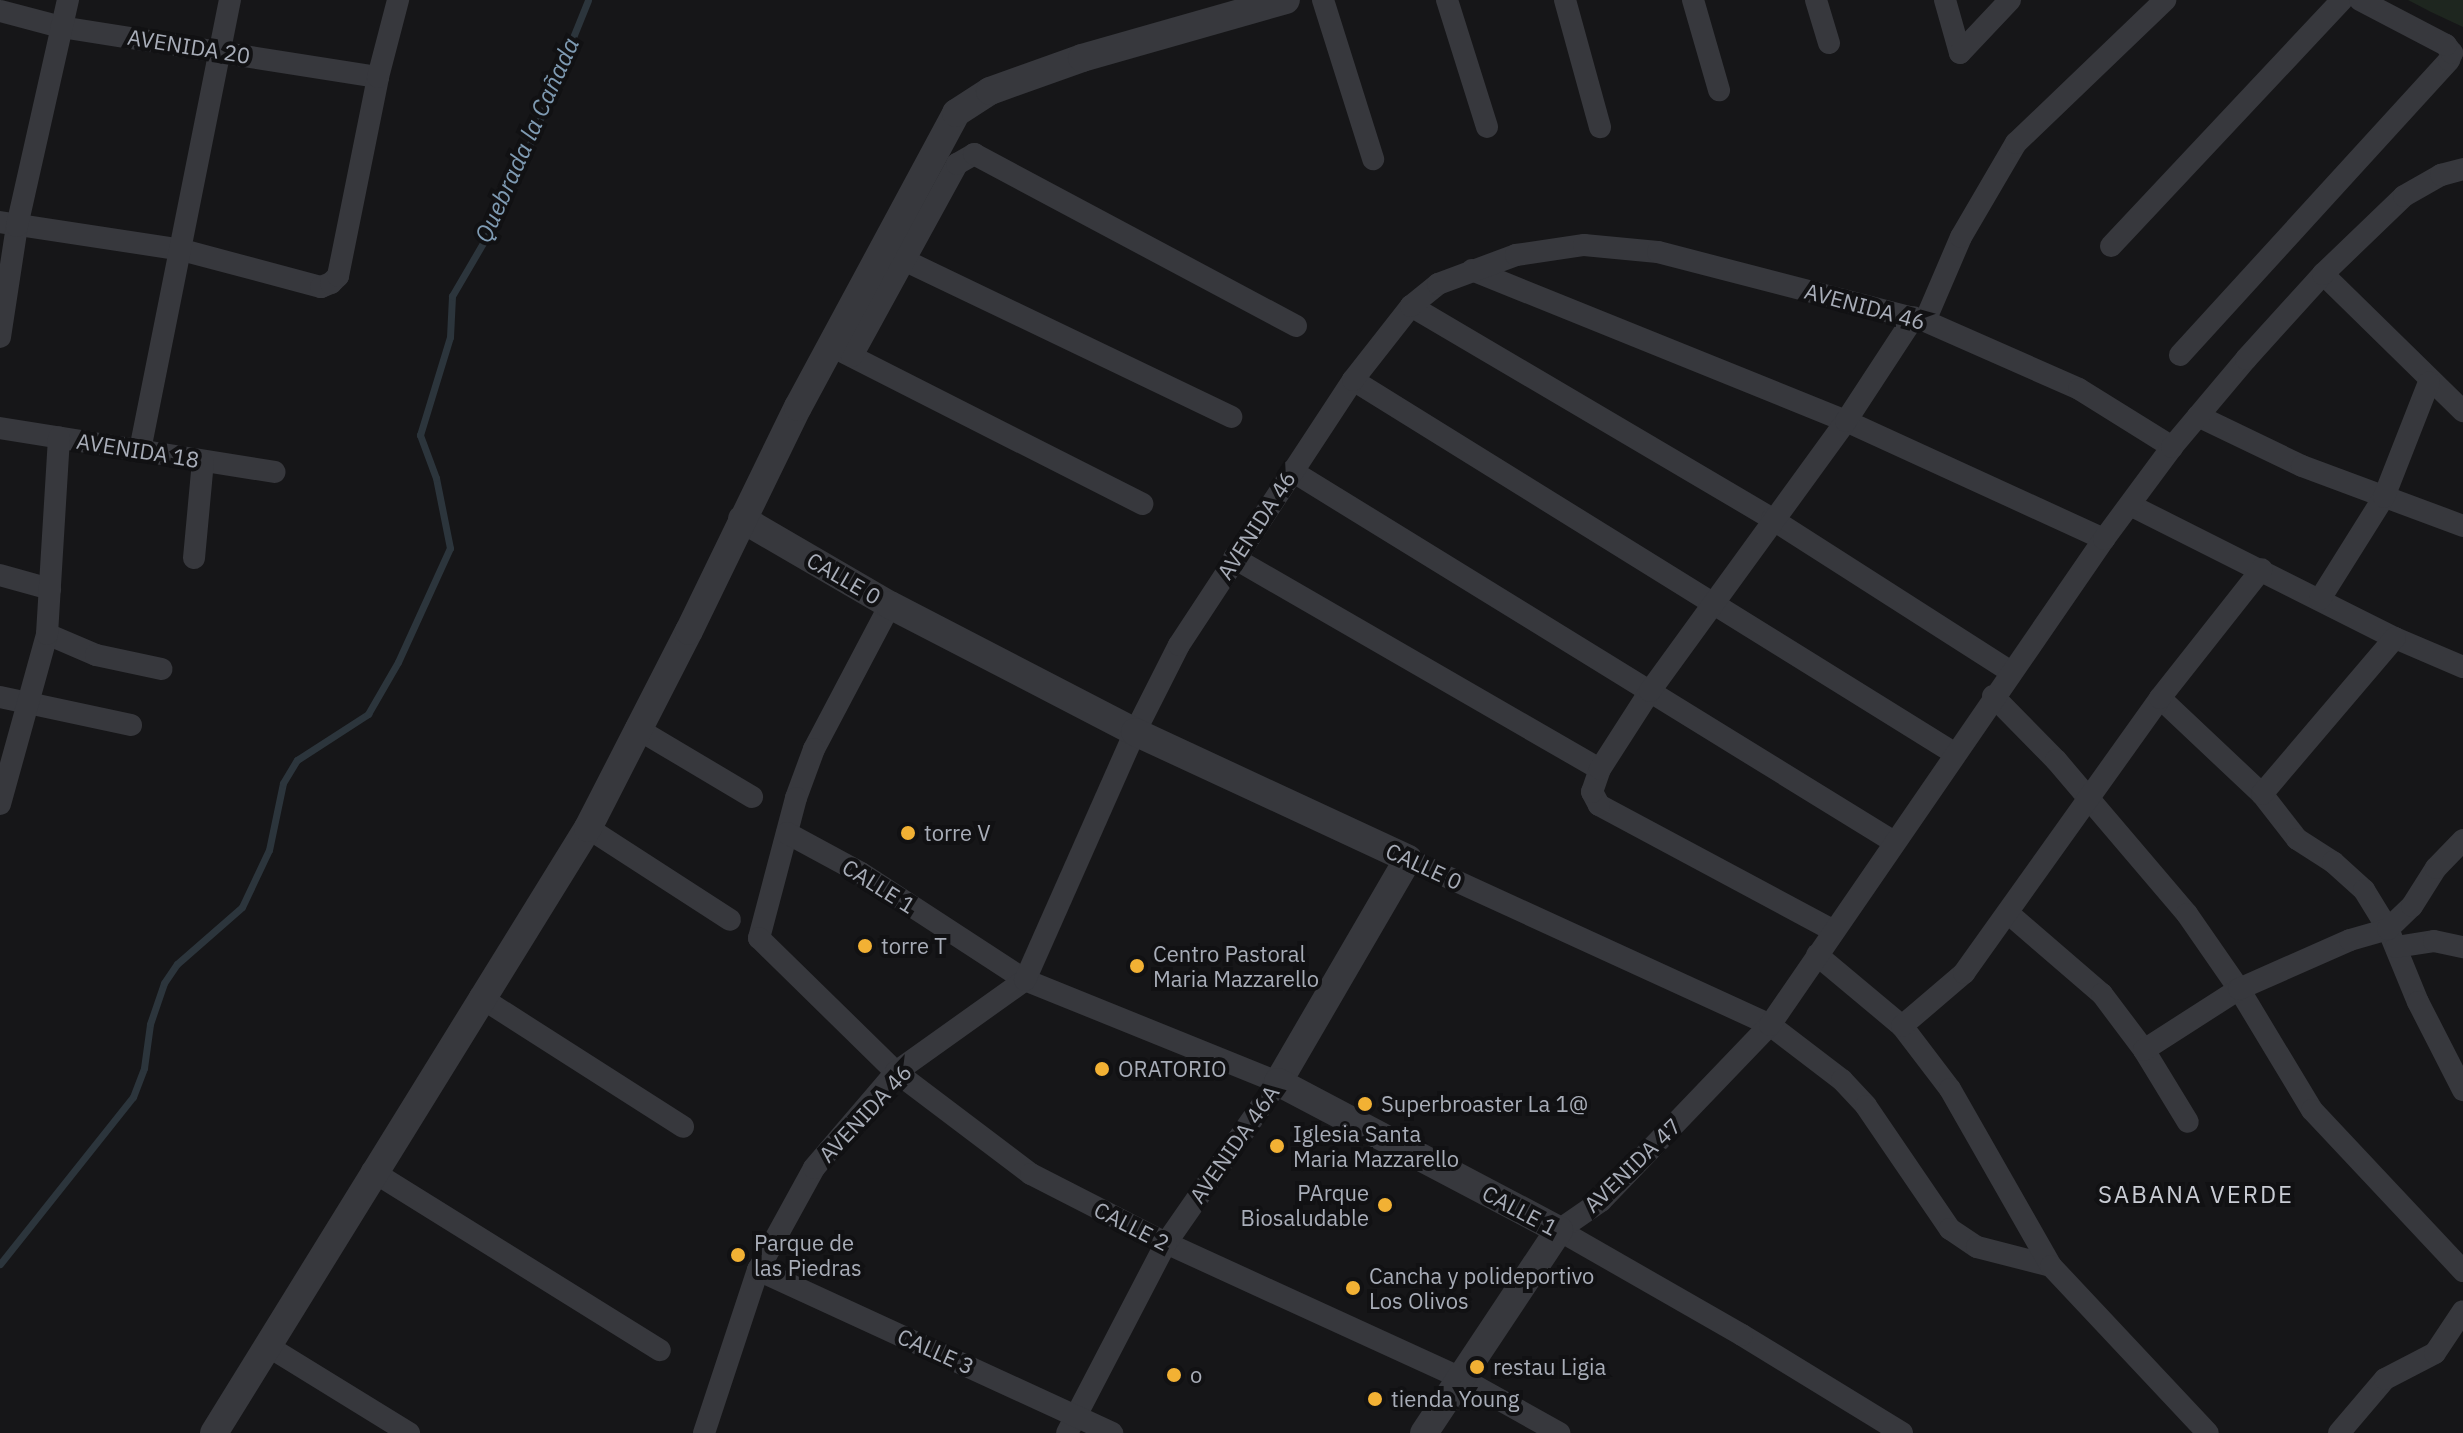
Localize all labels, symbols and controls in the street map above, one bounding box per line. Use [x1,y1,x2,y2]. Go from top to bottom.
street label: AVENIDA 20 [126,23,252,69]
water label: Quebrada la Cañada [469,33,585,247]
street label: AVENIDA 46 [1802,277,1928,335]
street label: AVENIDA 18 [75,427,201,473]
street label: AVENIDA 46 [1211,466,1301,584]
street label: CALLE 0 [802,546,886,610]
place label: torre V [924,820,991,846]
marker: torre V [899,824,917,842]
street label: CALLE 0 [1382,837,1466,895]
street label: CALLE 1 [838,853,920,919]
place label: torre T [881,933,947,959]
marker: torre T [856,937,874,955]
place label: Centro Pastoral Maria Mazzarello [1153,940,1319,992]
marker: Centro Pastoral Maria Mazzarello [1128,957,1146,975]
place label: ORATORIO [1118,1056,1227,1082]
street label: AVENIDA 46 [813,1059,917,1167]
marker: ORATORIO [1093,1060,1111,1078]
street label: AVENIDA 46A [1184,1080,1284,1208]
place label: Superbroaster La 1@ [1381,1091,1588,1117]
marker: Superbroaster La 1@ [1356,1095,1374,1113]
street label: AVENIDA 47 [1578,1112,1686,1218]
place label: Iglesia Santa Maria Mazzarello [1293,1120,1459,1172]
marker: Iglesia Santa Maria Mazzarello [1268,1137,1286,1155]
place label: PArque Biosaludable [1241,1179,1369,1230]
street label: CALLE 1 [1478,1179,1562,1241]
district label: SABANA VERDE [2098,1181,2294,1209]
street label: CALLE 2 [1090,1196,1174,1256]
marker: PArque Biosaludable [1376,1196,1394,1214]
place label: Parque de las Piedras [754,1229,862,1280]
marker: Parque de las Piedras [729,1246,747,1264]
place label: Cancha y polideportivo Los Olivos [1369,1262,1594,1314]
marker: Cancha y polideportivo Los Olivos [1344,1279,1362,1297]
street label: CALLE 3 [894,1322,978,1380]
place label: restau Ligia [1493,1354,1606,1380]
marker: restau Ligia [1468,1358,1486,1376]
place label: o [1190,1362,1202,1388]
marker: o [1165,1366,1183,1384]
place label: tienda Young [1391,1386,1519,1412]
marker: tienda Young [1366,1390,1384,1408]

